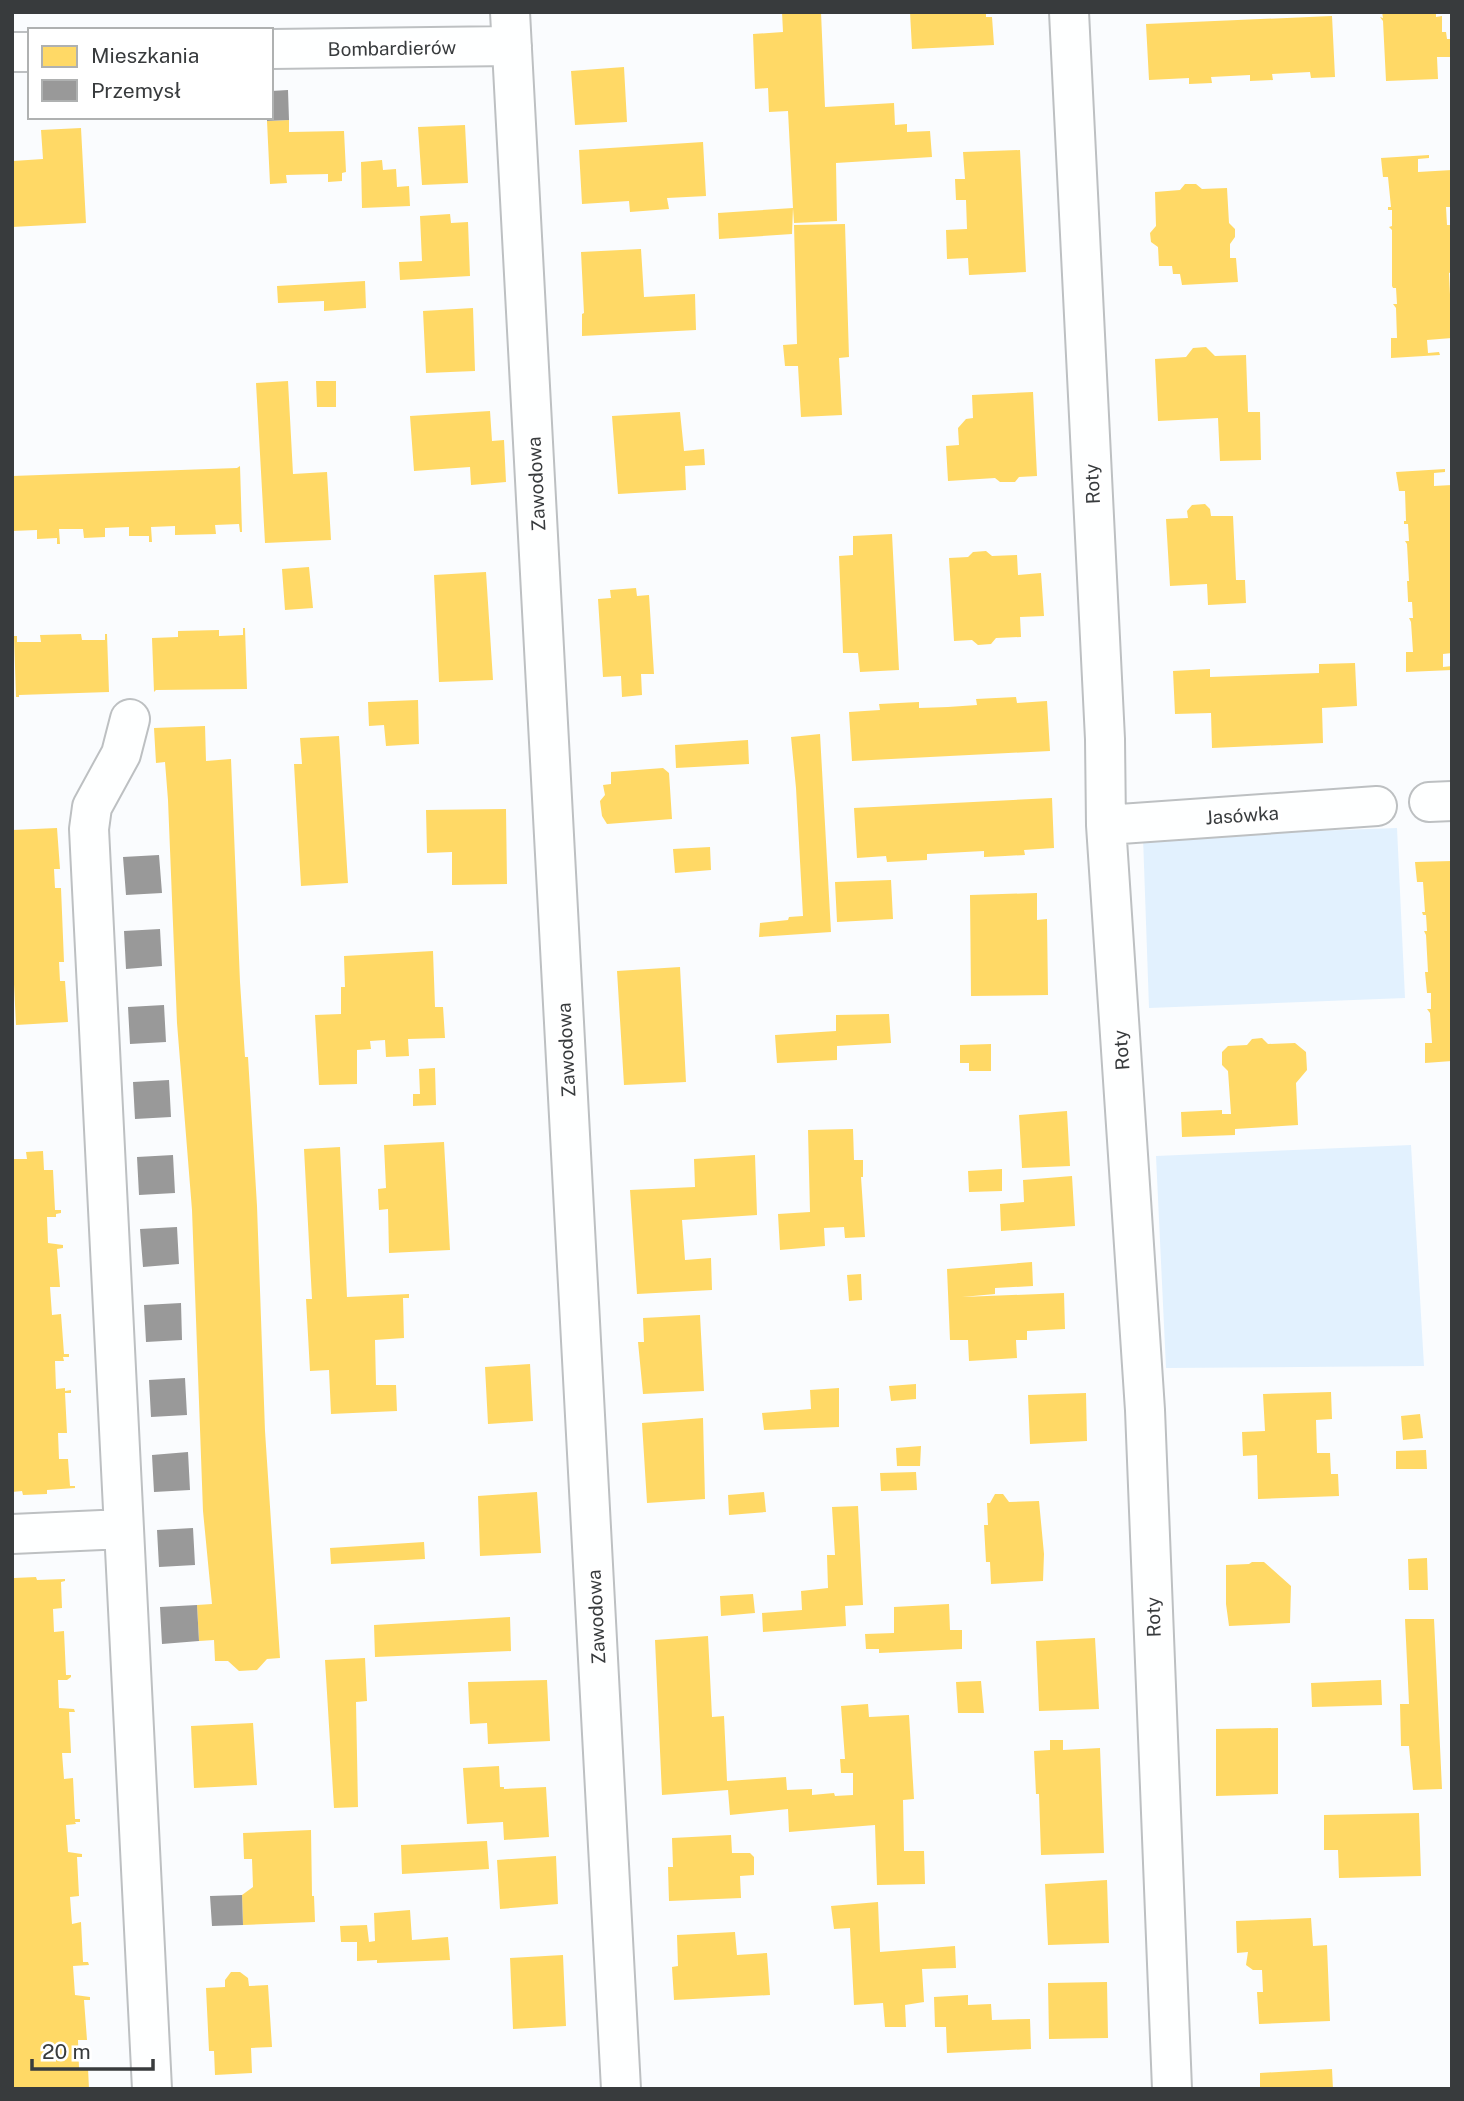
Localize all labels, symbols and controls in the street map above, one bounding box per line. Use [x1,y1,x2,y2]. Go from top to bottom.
legend [28,28,273,119]
street label: Bombardierów [328,36,457,60]
text: Mieszkania [91,43,199,68]
text: Przemysł [91,78,182,103]
street label: Zawodowa [523,436,549,532]
street label: Roty [1080,463,1104,505]
street label: Jasówka [1204,801,1280,829]
street label: Zawodowa [553,1002,579,1098]
street label: Roty [1109,1029,1133,1071]
street label: Zawodowa [583,1569,609,1665]
street label: Roty [1141,1596,1165,1638]
scale bar [32,2028,152,2072]
text: 20 m [42,2039,91,2064]

